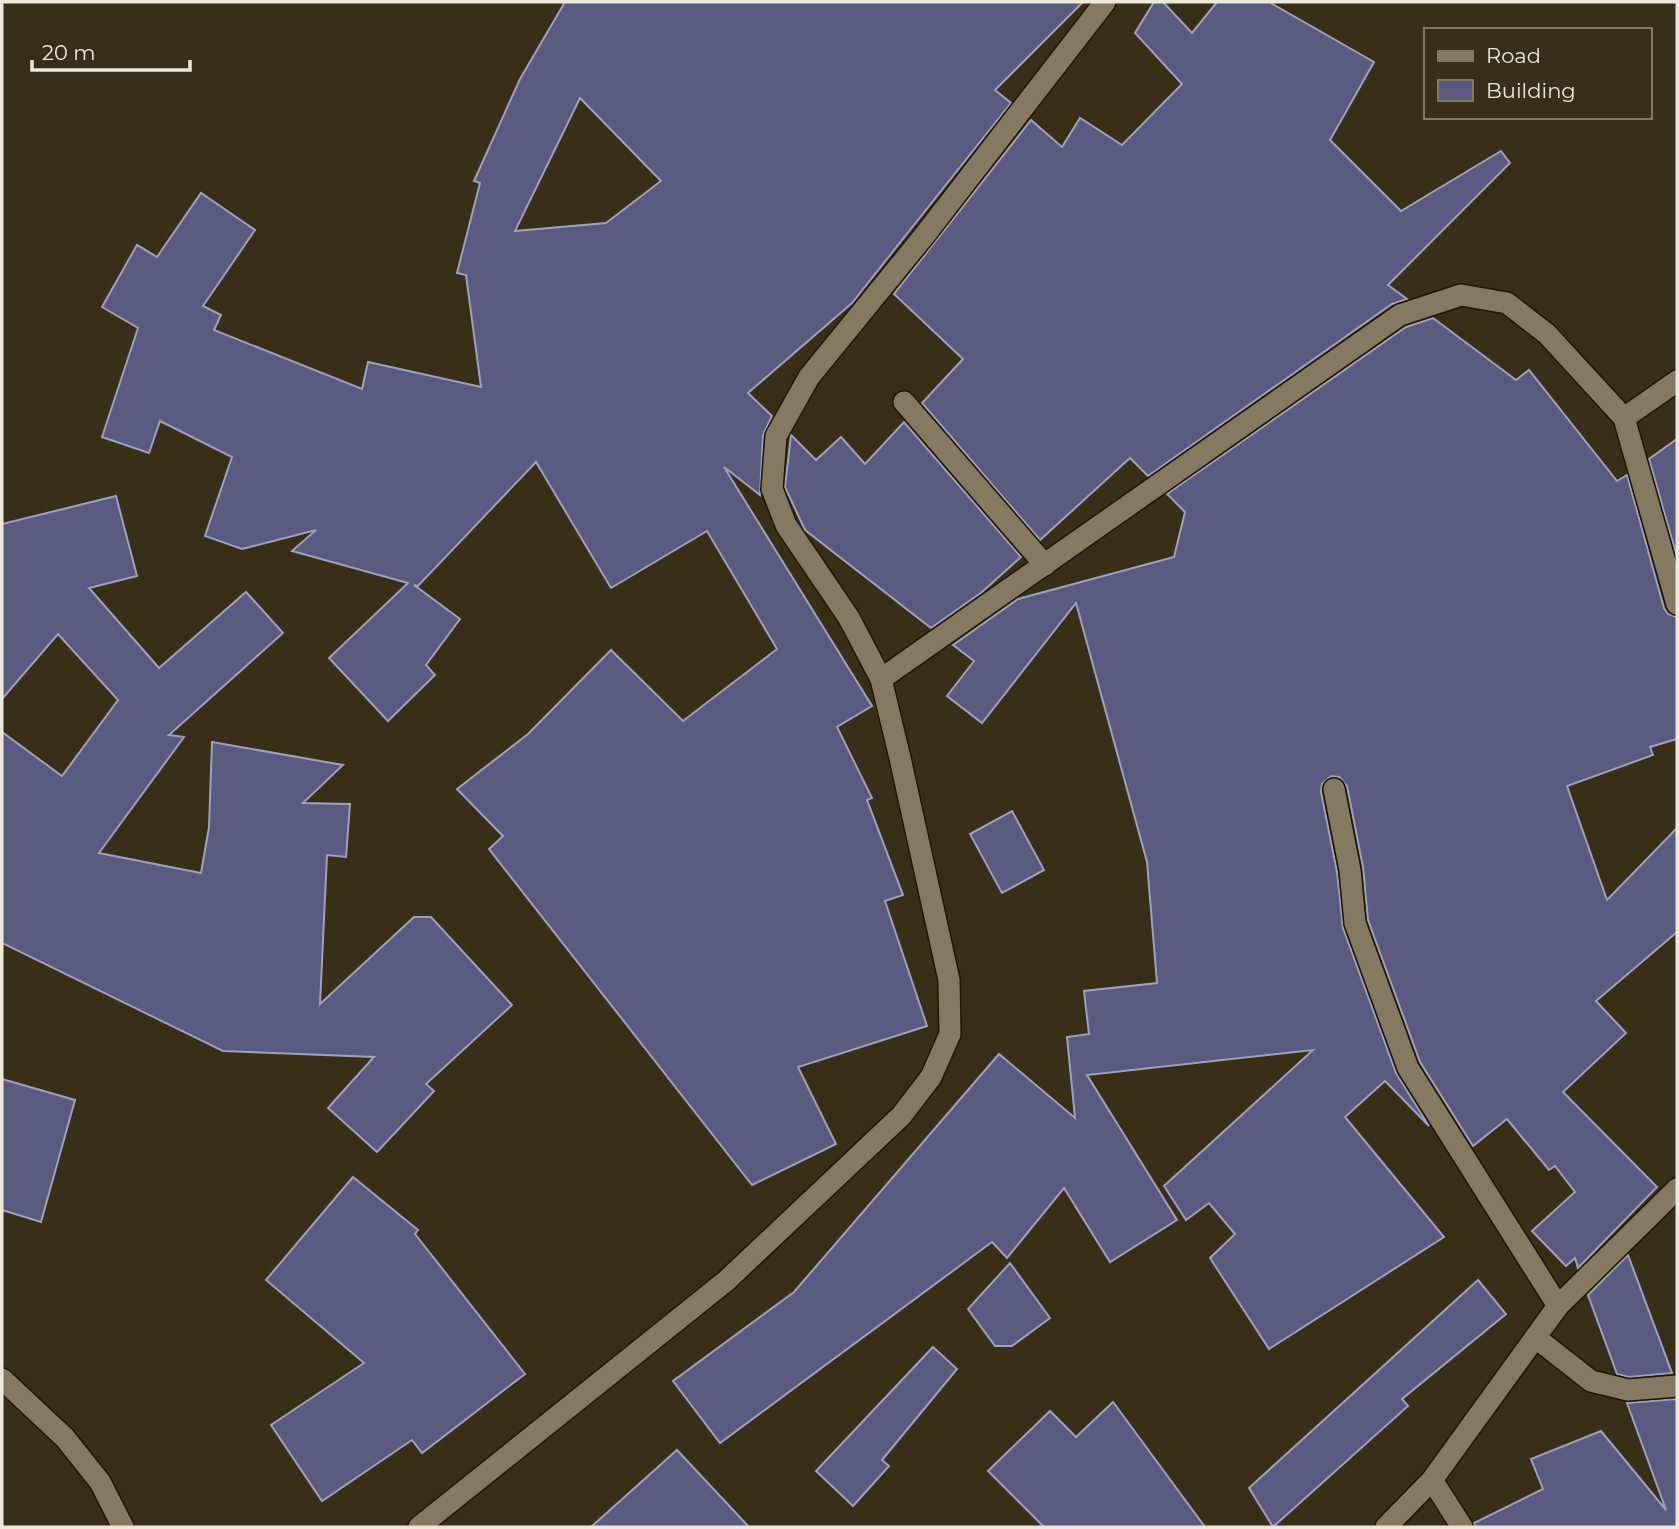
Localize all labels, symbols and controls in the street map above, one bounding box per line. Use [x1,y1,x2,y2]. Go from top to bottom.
scale bar [32,28,189,72]
legend [1424,28,1651,119]
text: 20 m [42,40,96,65]
text: Road [1486,43,1541,68]
text: Building [1486,78,1576,103]

